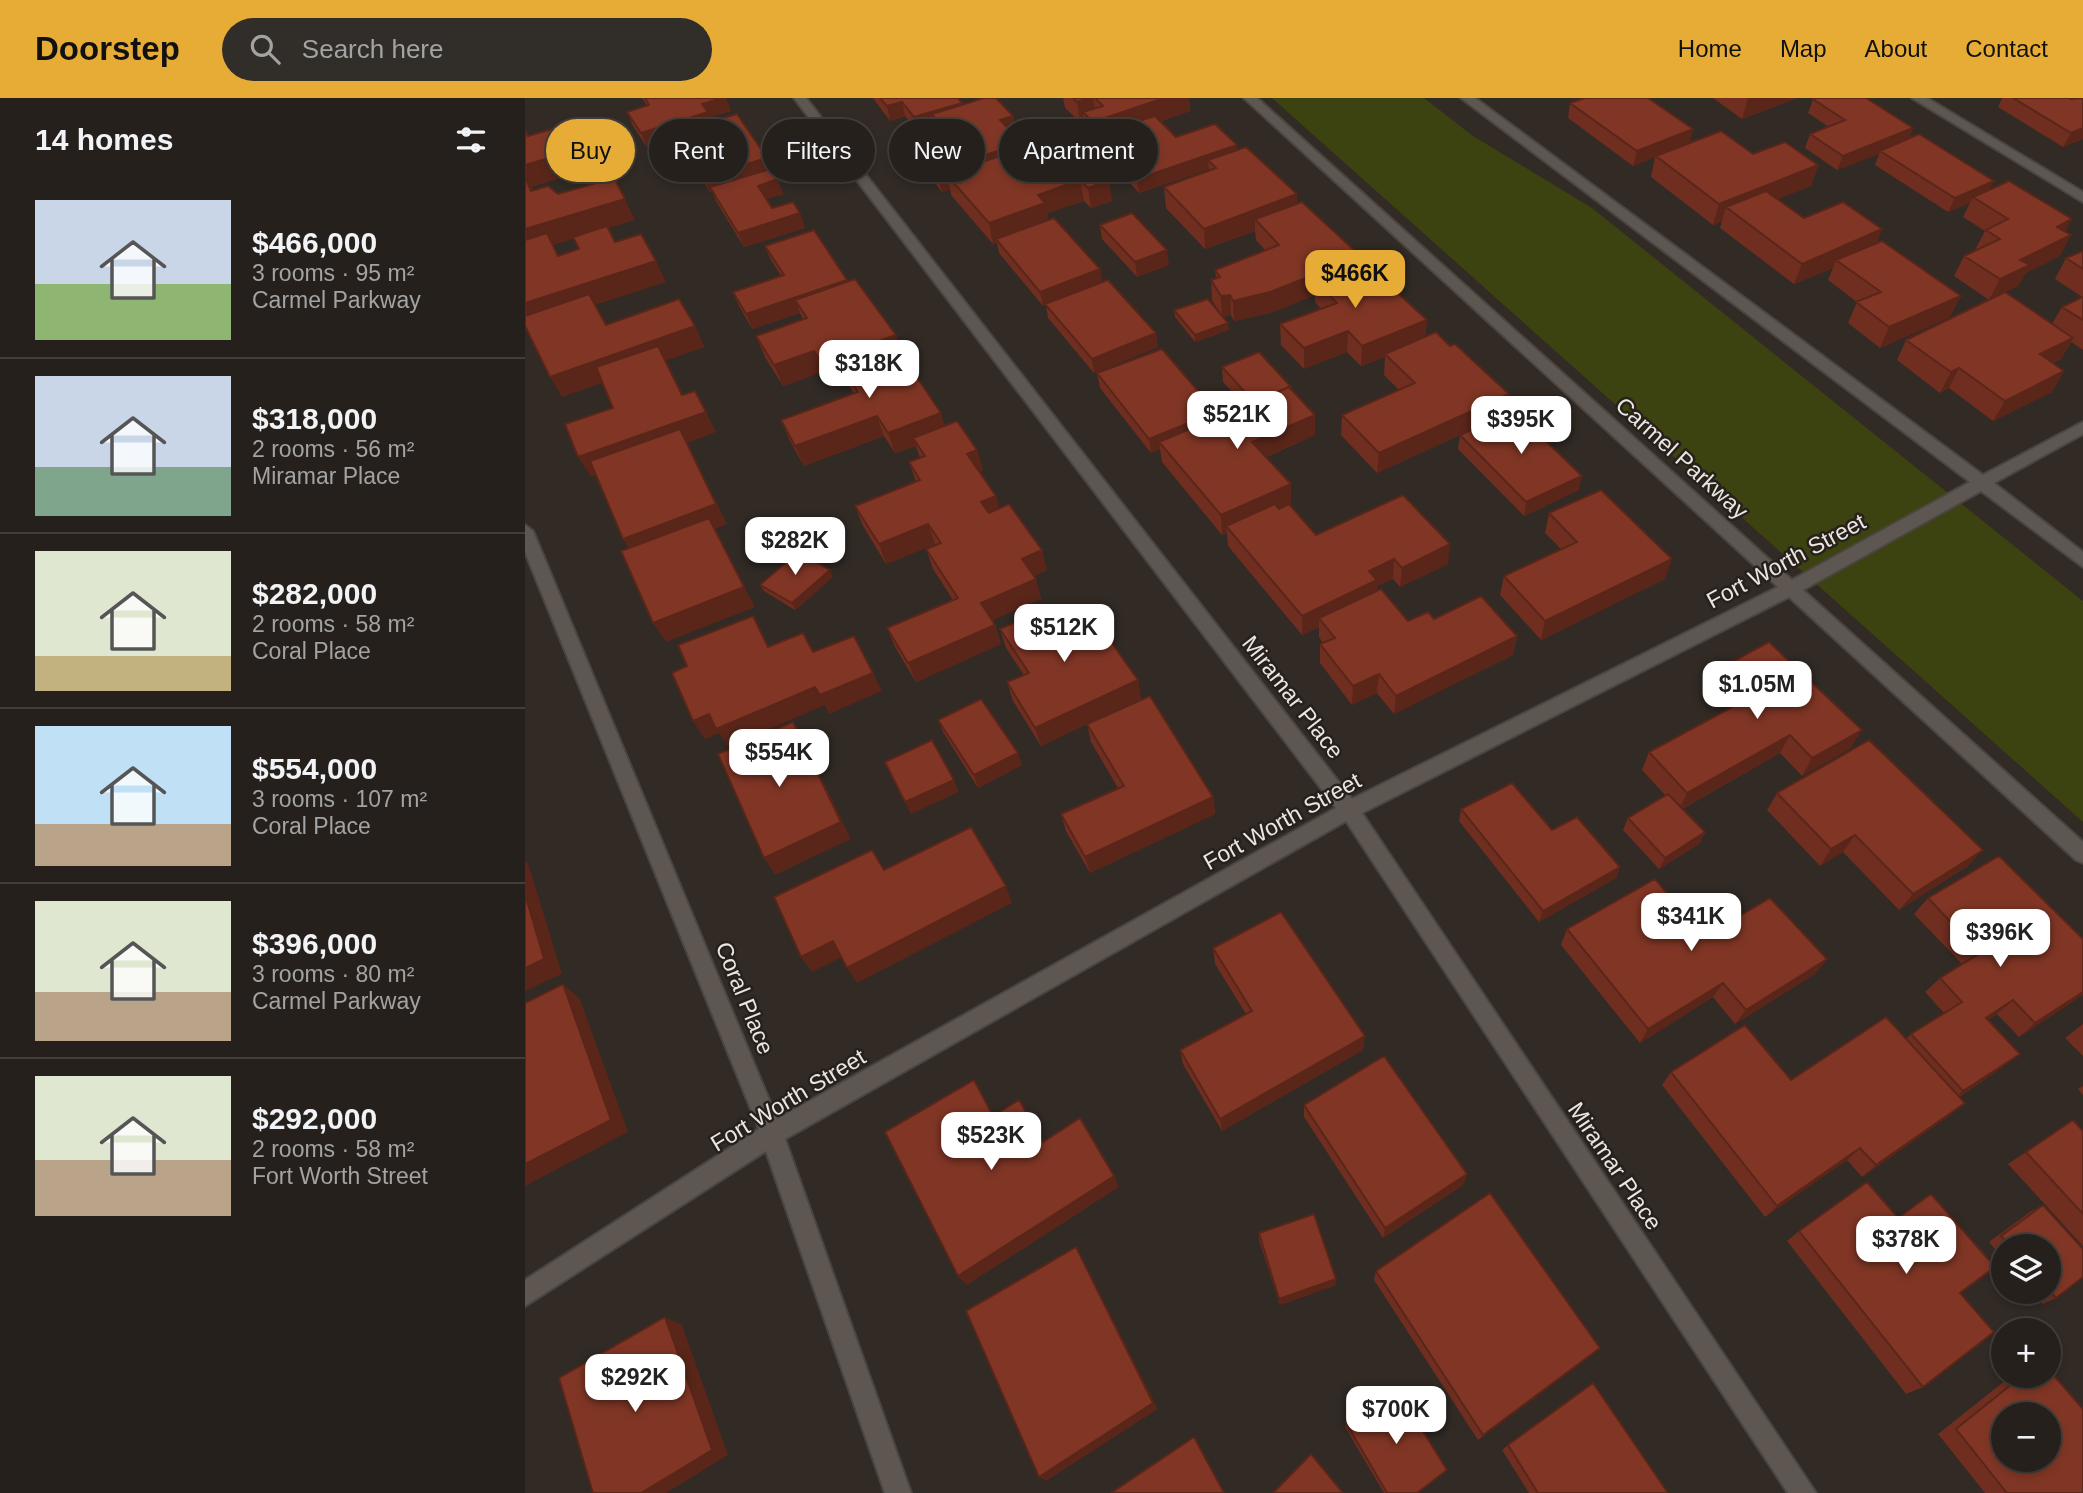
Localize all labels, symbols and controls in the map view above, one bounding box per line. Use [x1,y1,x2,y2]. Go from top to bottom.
search box [222,18,712,81]
text: Doorstep [35,30,180,67]
icon: search [246,30,284,68]
text: Search here [302,34,444,64]
text: Home [1678,35,1742,62]
text: Map [1780,35,1827,62]
text: About [1865,35,1927,62]
text: Contact [1965,35,2048,62]
chip: Buy [546,119,635,182]
chip: Rent [649,119,748,182]
chip: Filters [762,119,875,182]
chip: New [889,119,985,182]
chip: Apartment [999,119,1158,182]
icon: filters [452,121,490,159]
text: 14 homes [35,123,173,156]
text: $466,000 [252,226,377,259]
icon: home [91,228,175,312]
pin: $466K [1306,250,1404,310]
text: 3 rooms · 95 m² [252,260,414,286]
text: $466K [1321,260,1389,286]
text: Carmel Parkway [252,287,421,313]
pin: $318K [820,341,918,400]
text: $318K [835,350,903,376]
pin: $521K [1188,392,1286,451]
street label: Carmel Parkway [1611,392,1754,524]
pin: $395K [1472,396,1570,456]
text: $521K [1203,401,1271,427]
text: $318,000 [252,402,377,435]
icon: home [91,404,175,488]
text: $395K [1487,406,1555,432]
text: 2 rooms · 56 m² [252,436,414,462]
text: Miramar Place [252,463,400,489]
street label: Fort Worth Street [1702,508,1870,614]
pin: $282K [746,518,844,577]
text: $282K [761,527,829,553]
text: $282,000 [252,577,377,610]
icon: home [91,579,175,663]
pin: $512K [1015,604,1113,664]
text: 2 rooms · 58 m² [252,611,414,637]
text: $512K [1030,614,1098,640]
street label: Miramar Place [1237,631,1349,763]
text: Coral Place [252,638,371,664]
pin: $1.05M [1700,662,1814,721]
text: $1.05M [1719,671,1795,697]
pin: $554K [730,730,828,789]
text: $554K [745,739,813,765]
text: $554,000 [252,752,377,785]
icon: home [91,754,175,838]
street label: Fort Worth Street [1199,767,1366,875]
text: 3 rooms · 107 m² [252,786,427,812]
text: Coral Place [252,813,371,839]
pin: $341K [1642,894,1740,953]
text: $341K [1657,903,1725,929]
pin: $396K [1951,910,2049,969]
text: $396K [1966,919,2034,945]
text: $396,000 [252,927,377,960]
icon: home [91,929,175,1013]
street label: Coral Place [711,938,779,1058]
text: 3 rooms · 80 m² [252,961,414,987]
text: Carmel Parkway [252,988,421,1014]
street label: Fort Worth Street [706,1043,871,1156]
street label: Miramar Place [1563,1097,1667,1235]
text: $292,000 [252,1102,377,1135]
icon: home [91,1104,175,1188]
pin: $523K [942,1112,1040,1172]
text: $523K [957,1122,1025,1148]
text: 2 rooms · 58 m² [252,1136,414,1162]
text: Fort Worth Street [252,1163,428,1189]
pin: $378K [1857,1216,1955,1276]
text: $378K [1872,1226,1940,1252]
map controls [1991,1234,2061,1472]
button: layers [1991,1234,2061,1304]
button: + [1991,1318,2061,1388]
pin: $292K [586,1354,684,1414]
text: $292K [601,1364,669,1390]
pin: $700K [1347,1386,1445,1446]
text: $700K [1362,1396,1430,1422]
button: − [1991,1402,2061,1472]

